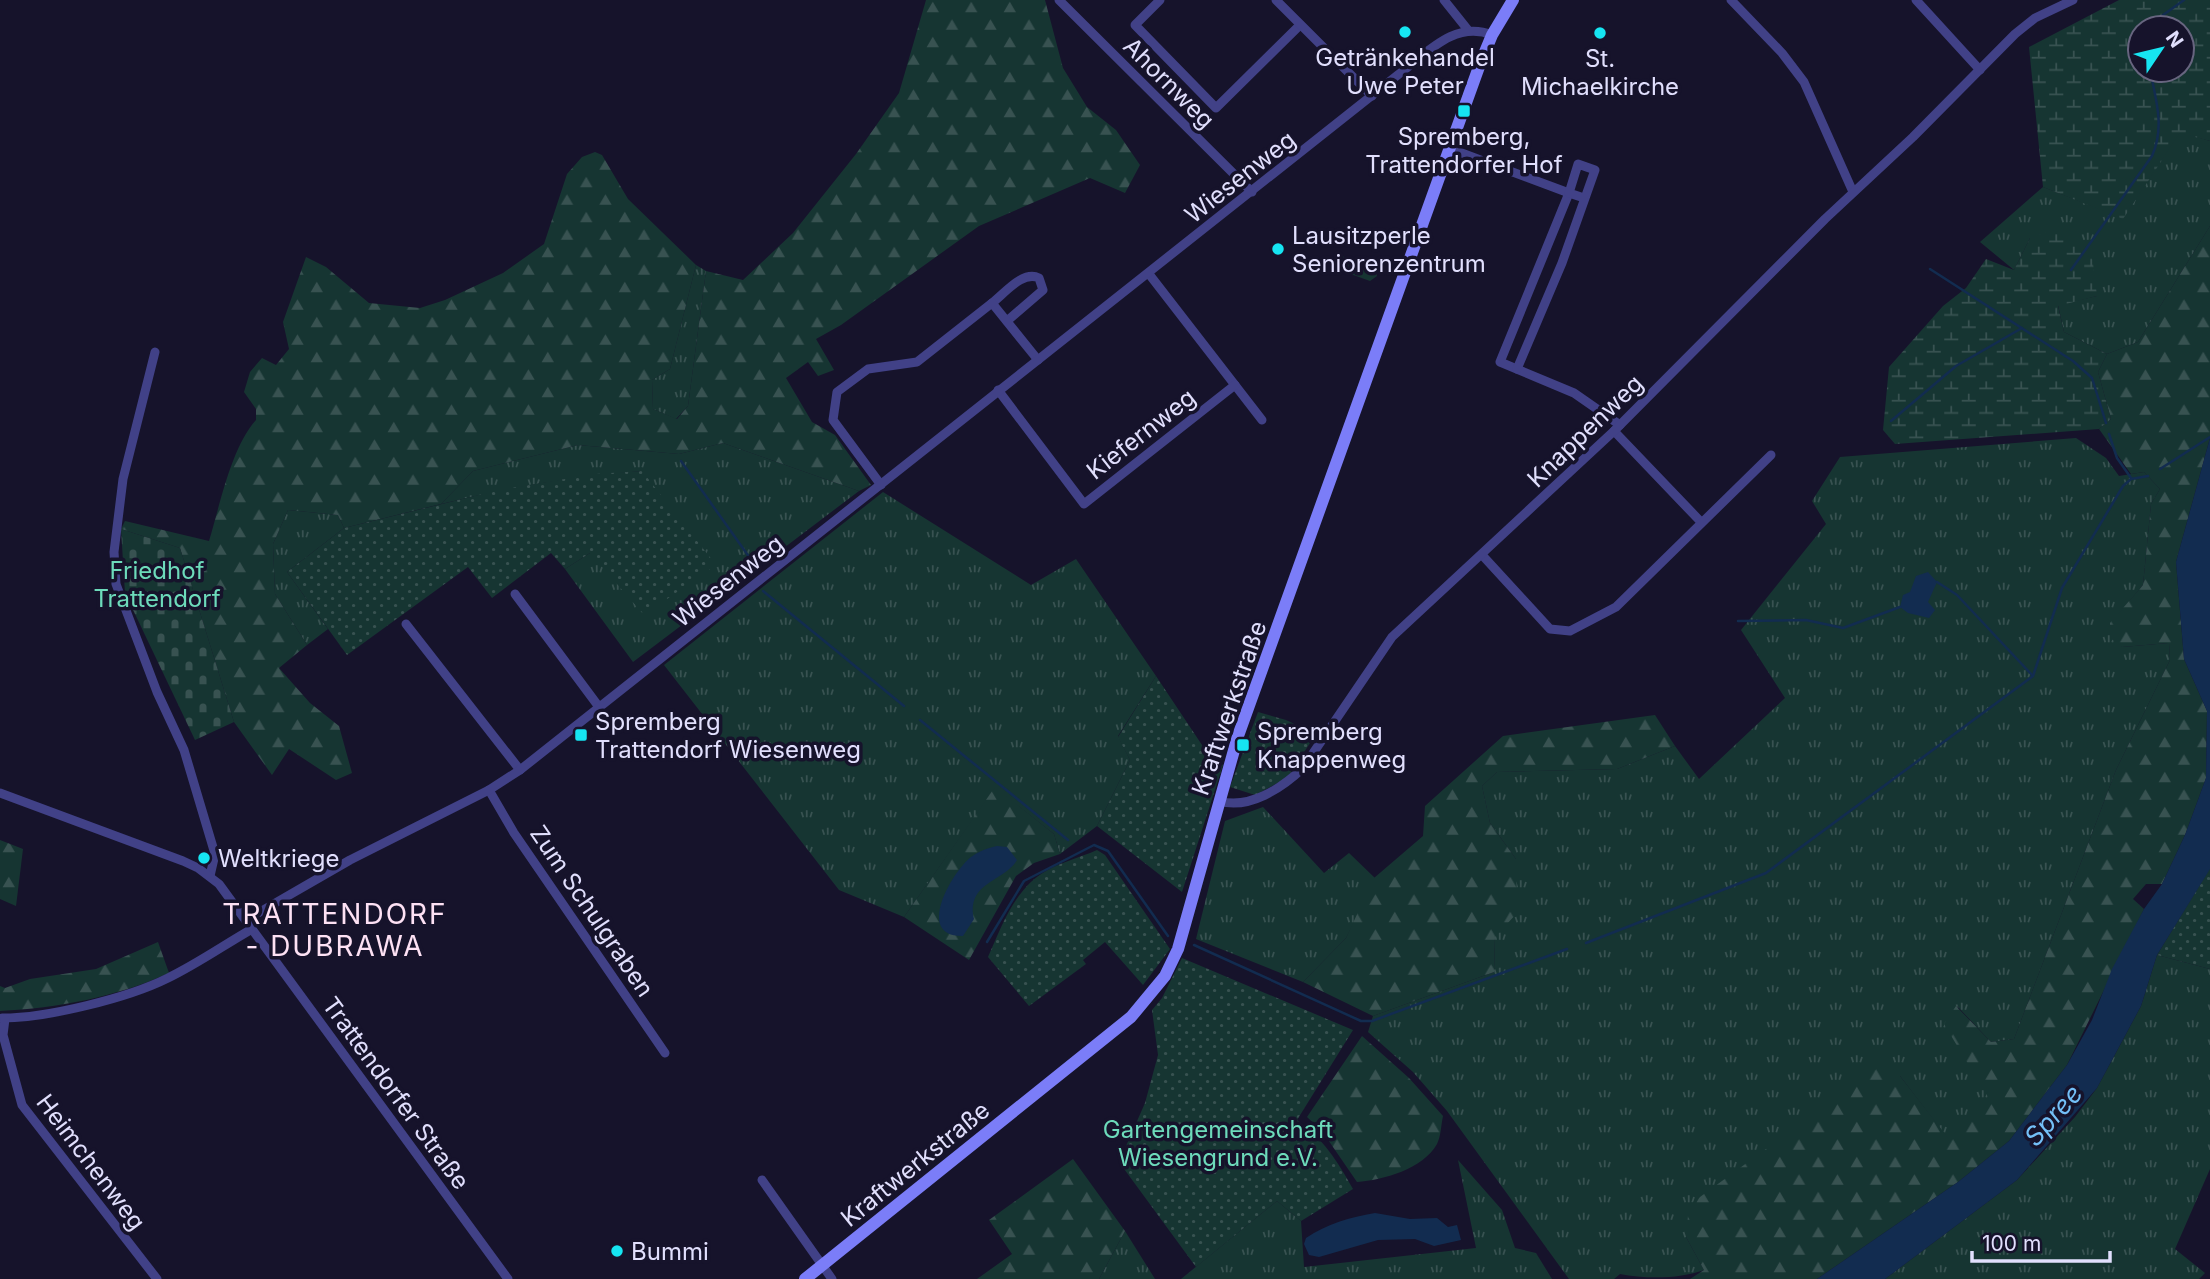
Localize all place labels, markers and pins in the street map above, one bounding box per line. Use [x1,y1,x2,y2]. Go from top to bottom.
marker: Getränkehandel Uwe Peter [1397,24,1413,40]
marker: St. Michaelkirche [1592,25,1608,41]
place label: Getränkehandel Uwe Peter [1315,43,1495,100]
place label: St. Michaelkirche [1521,44,1679,101]
marker: Spremberg, Trattendorfer Hof [1456,103,1472,119]
place label: Spremberg, Trattendorfer Hof [1365,122,1563,179]
place label: Lausitzperle Seniorenzentrum [1292,221,1486,278]
marker: Lausitzperle Seniorenzentrum [1270,241,1286,257]
place label: Spremberg Trattendorf Wiesenweg [595,707,861,764]
place label: Spremberg Knappenweg [1257,717,1406,774]
marker: Spremberg Trattendorf Wiesenweg [573,727,589,743]
marker: Spremberg Knappenweg [1235,737,1251,753]
place label: Weltkriege [218,844,340,873]
marker: Weltkriege [196,850,212,866]
place label: Bummi [631,1237,709,1266]
marker: Bummi [609,1243,625,1259]

